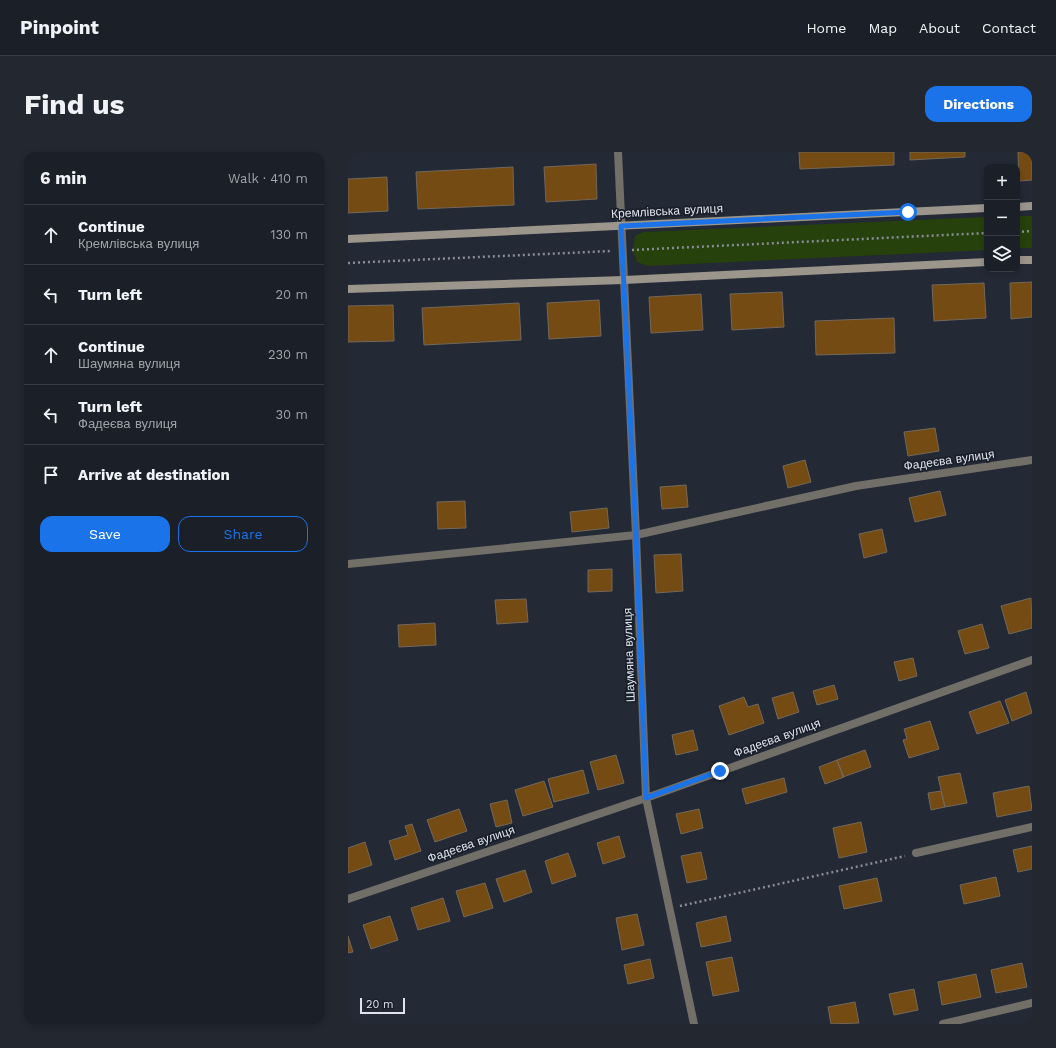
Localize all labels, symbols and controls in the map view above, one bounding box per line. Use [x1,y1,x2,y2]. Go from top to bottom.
text: Pinpoint [20,16,99,39]
text: Home [806,20,846,36]
text: Map [868,20,897,36]
text: About [919,20,960,36]
text: Contact [982,20,1036,36]
button: Directions [925,86,1032,122]
text: Find us [24,88,124,121]
map controls [984,164,1020,272]
button: + [984,164,1020,200]
text: 6 min [40,168,87,188]
text: Walk · 410 m [228,171,308,186]
button: − [984,200,1020,236]
street label: Кремлівська вулиця [611,201,723,221]
route start [899,203,917,221]
text: Continue [78,218,145,236]
icon: ahead [40,224,62,246]
text: 130 m [270,227,308,242]
text: Кремлівська вулиця [78,236,199,251]
button: layers [984,236,1020,272]
icon: left [40,284,62,306]
text: Turn left [78,286,142,304]
text: 20 m [276,287,308,302]
text: Continue [78,338,145,356]
icon: ahead [40,344,62,366]
text: 230 m [268,347,308,362]
text: Шаумяна вулиця [78,356,180,371]
text: Turn left [78,398,142,416]
icon: left [40,404,62,426]
text: 30 m [276,407,308,422]
text: Фадеєва вулиця [78,416,177,431]
street label: Фадеєва вулиця [903,447,995,473]
icon: arrive [40,464,62,486]
text: Arrive at destination [78,466,230,484]
button: Save [40,516,170,552]
button: Share [178,516,308,552]
street label: Шаумяна вулиця [620,608,638,702]
street label: Фадеєва вулиця [732,716,822,760]
route end [711,762,729,780]
street label: Фадеєва вулиця [425,822,517,866]
scale bar [360,996,405,1015]
text: 20 m [366,998,394,1011]

